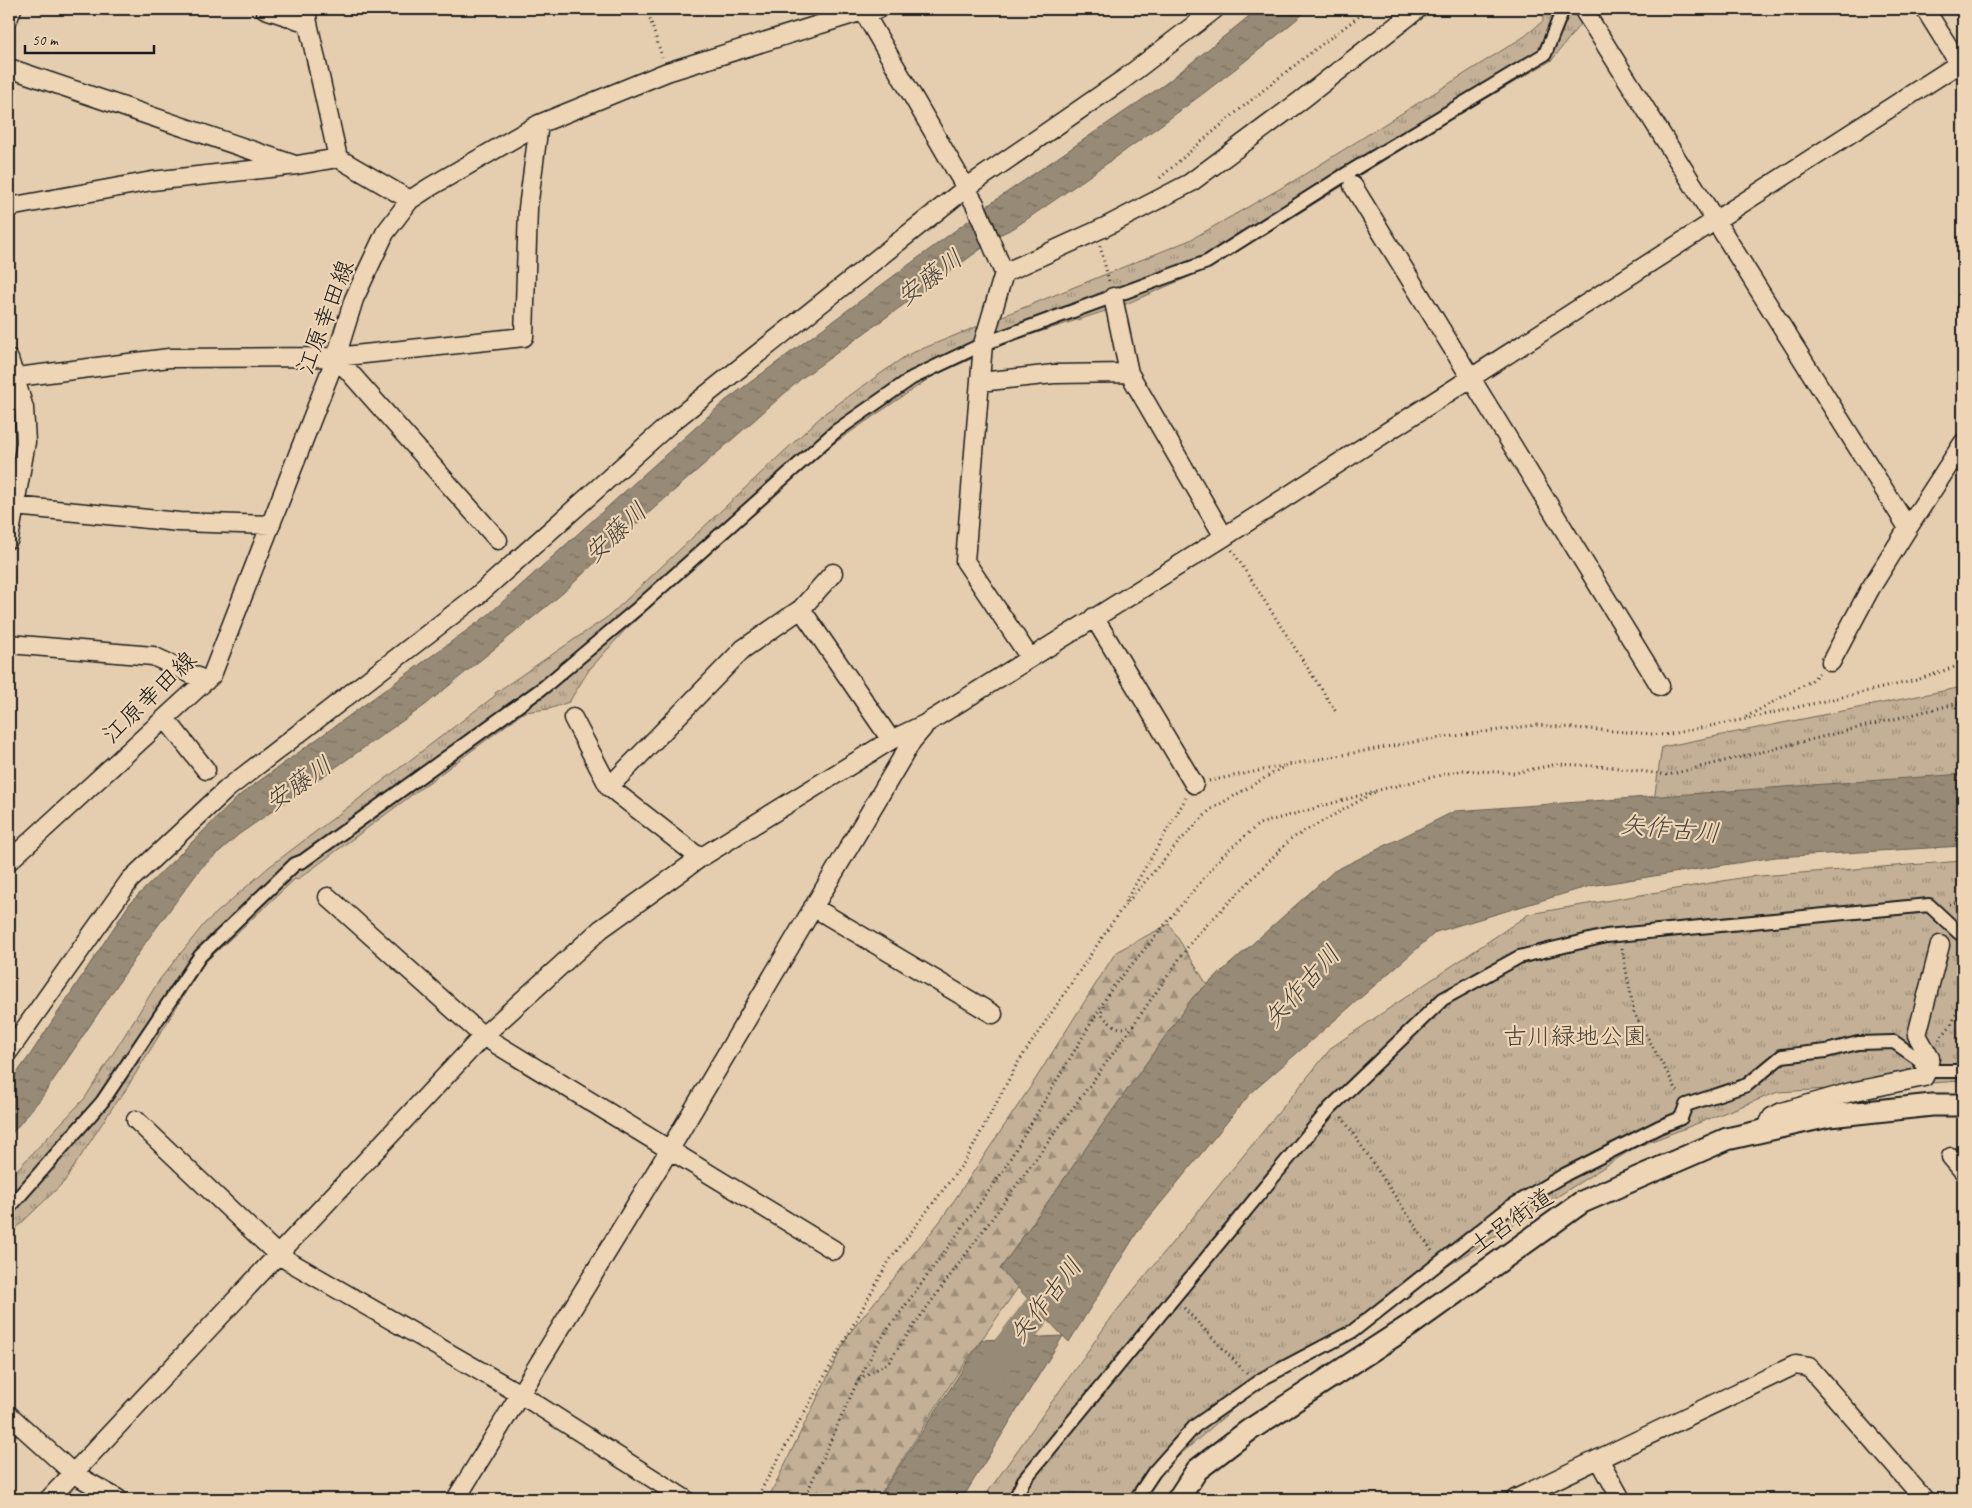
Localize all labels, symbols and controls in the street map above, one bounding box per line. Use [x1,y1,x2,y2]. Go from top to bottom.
scale bar [25,22,154,54]
text: 50 m [32,31,59,50]
water label: 安藤川 [890,242,969,313]
street label: 江原幸田線 [289,256,361,378]
water label: 安藤川 [577,495,654,570]
street label: 江原幸田線 [95,645,203,749]
water label: 安藤川 [259,749,338,818]
water label: 矢作古川 [1619,809,1721,849]
water label: 矢作古川 [1256,939,1347,1035]
park label: 古川緑地公園 [1503,1021,1647,1051]
street label: 土呂街道 [1463,1181,1559,1261]
water label: 矢作古川 [1002,1251,1089,1350]

